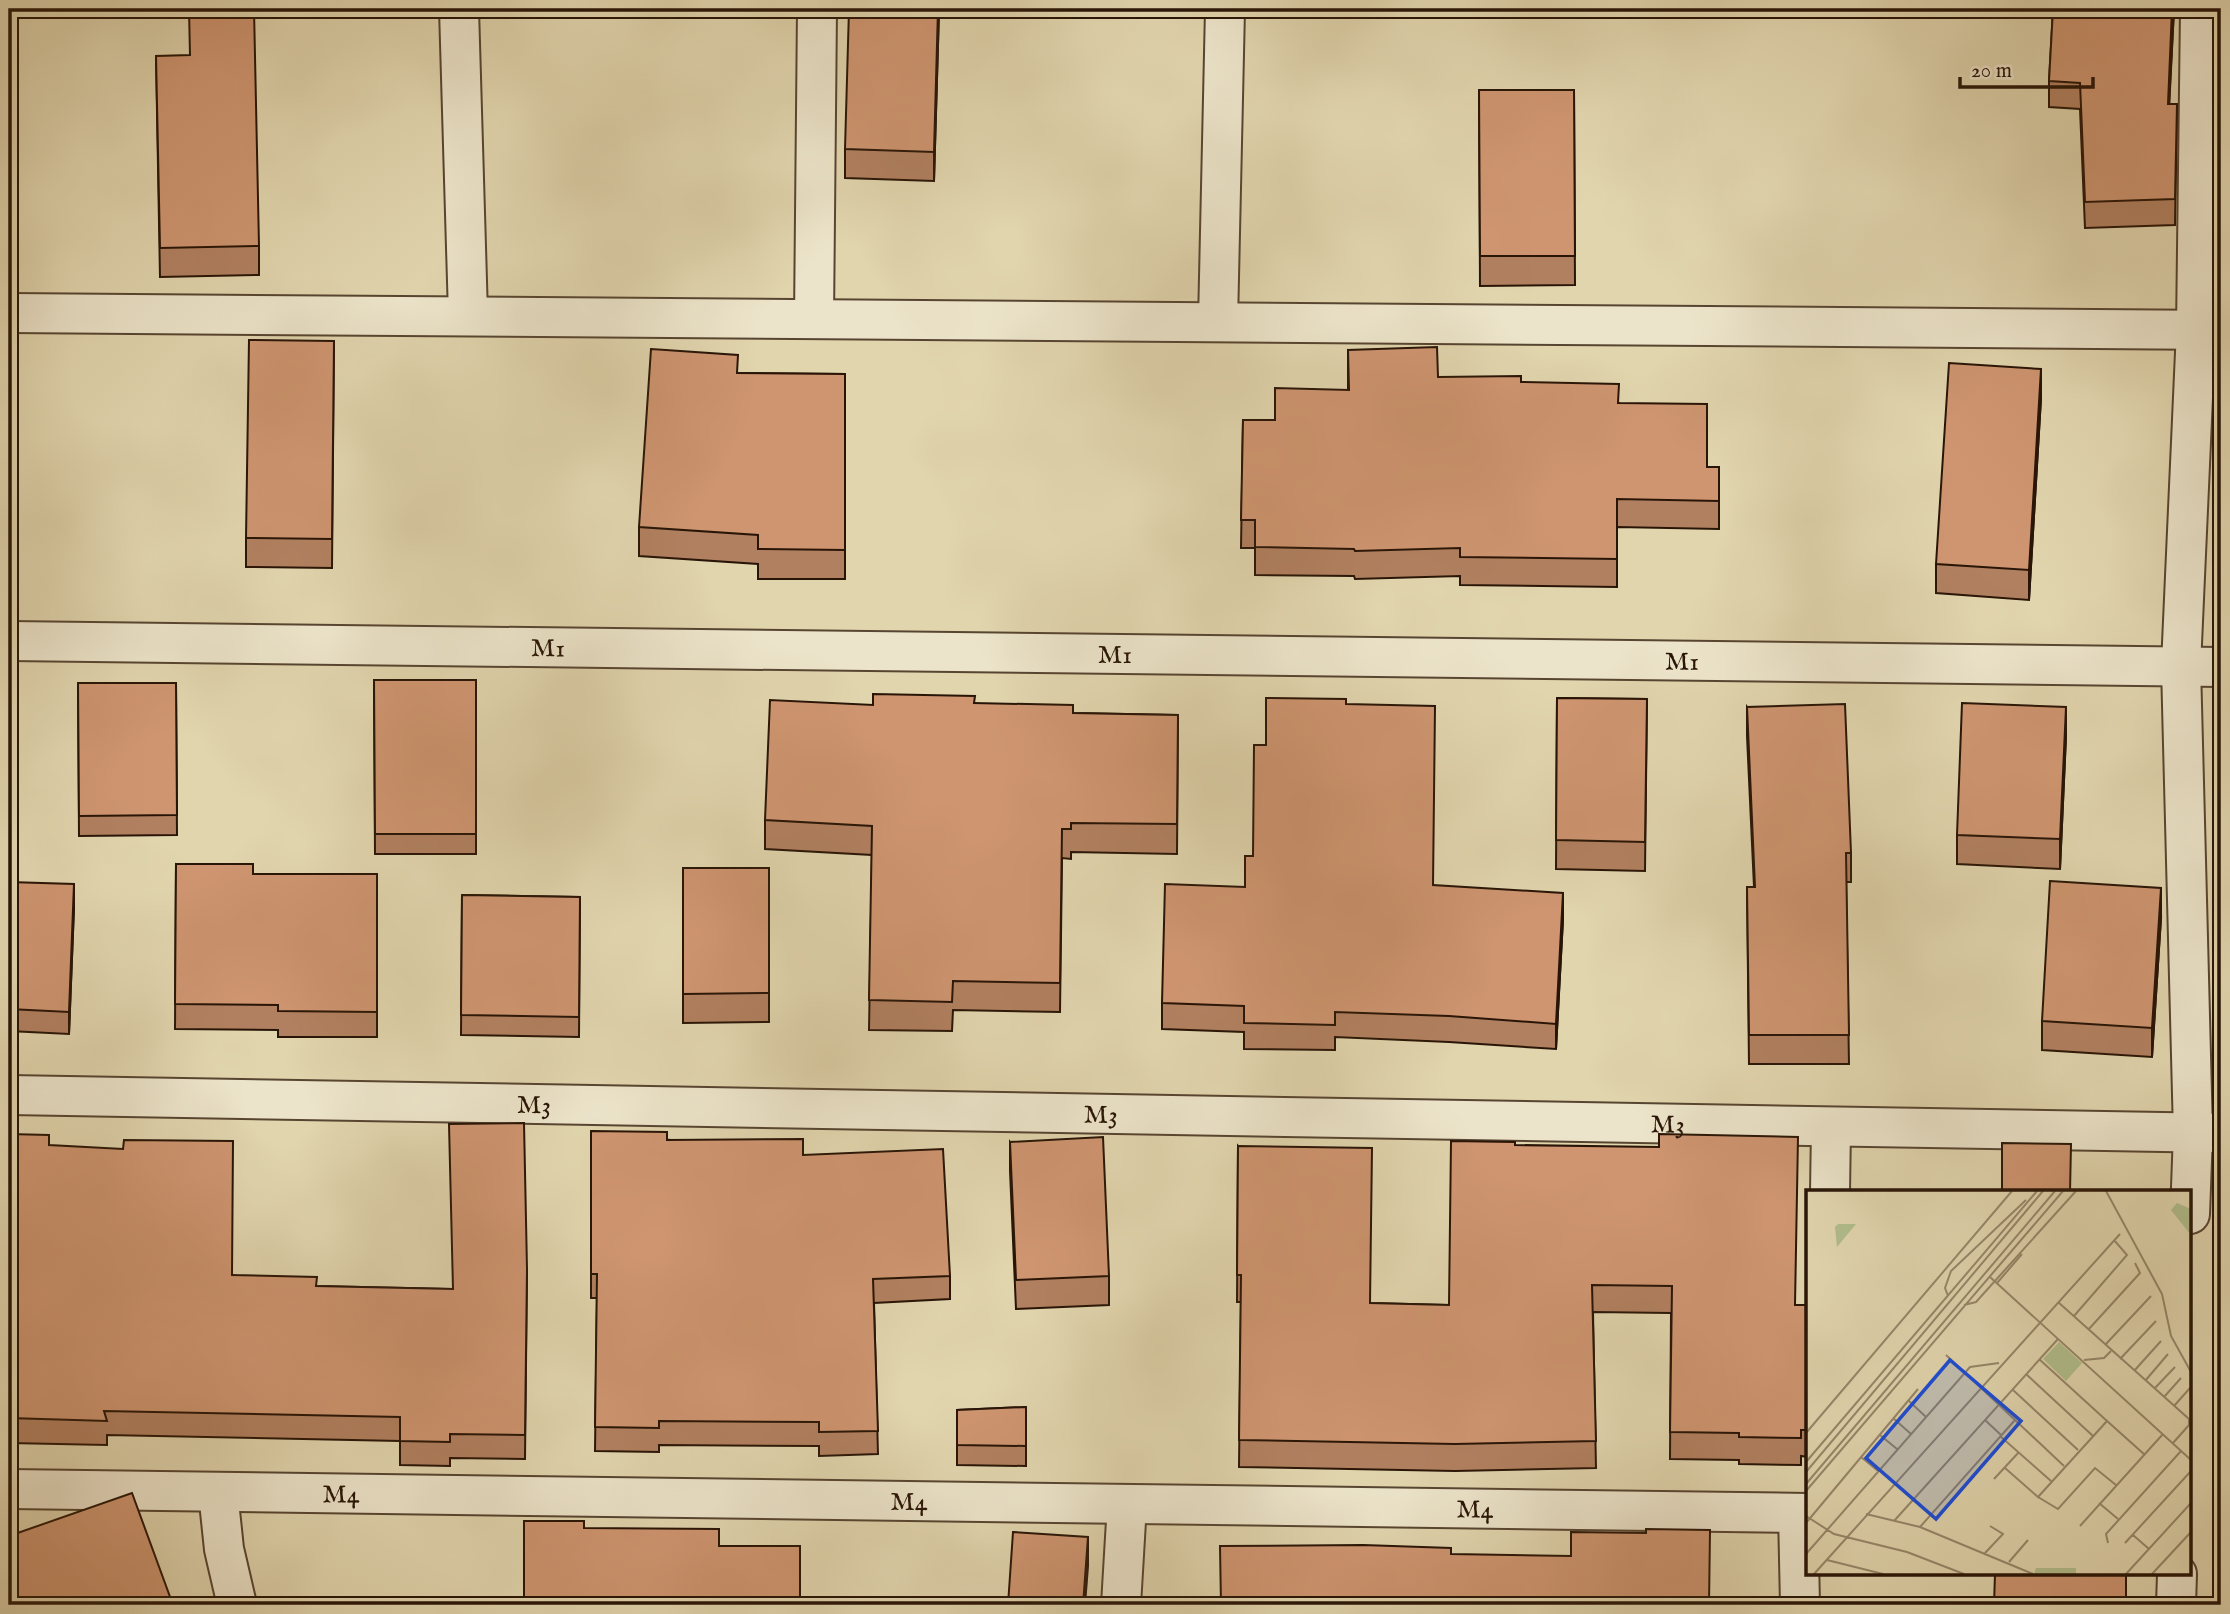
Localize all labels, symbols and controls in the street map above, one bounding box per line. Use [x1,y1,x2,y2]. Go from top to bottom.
scale bar [1960,46,2094,90]
text: 20 m [1971,58,2012,85]
street label: M1 [531,632,565,666]
street label: M1 [1098,639,1132,672]
street label: M1 [1665,645,1699,679]
street label: M3 [517,1089,551,1122]
street label: M3 [1083,1098,1118,1132]
street label: M3 [1650,1108,1685,1142]
inset map [1806,1190,2192,1576]
street label: M4 [322,1478,360,1512]
street label: M4 [890,1486,928,1519]
street label: M4 [1456,1493,1494,1527]

